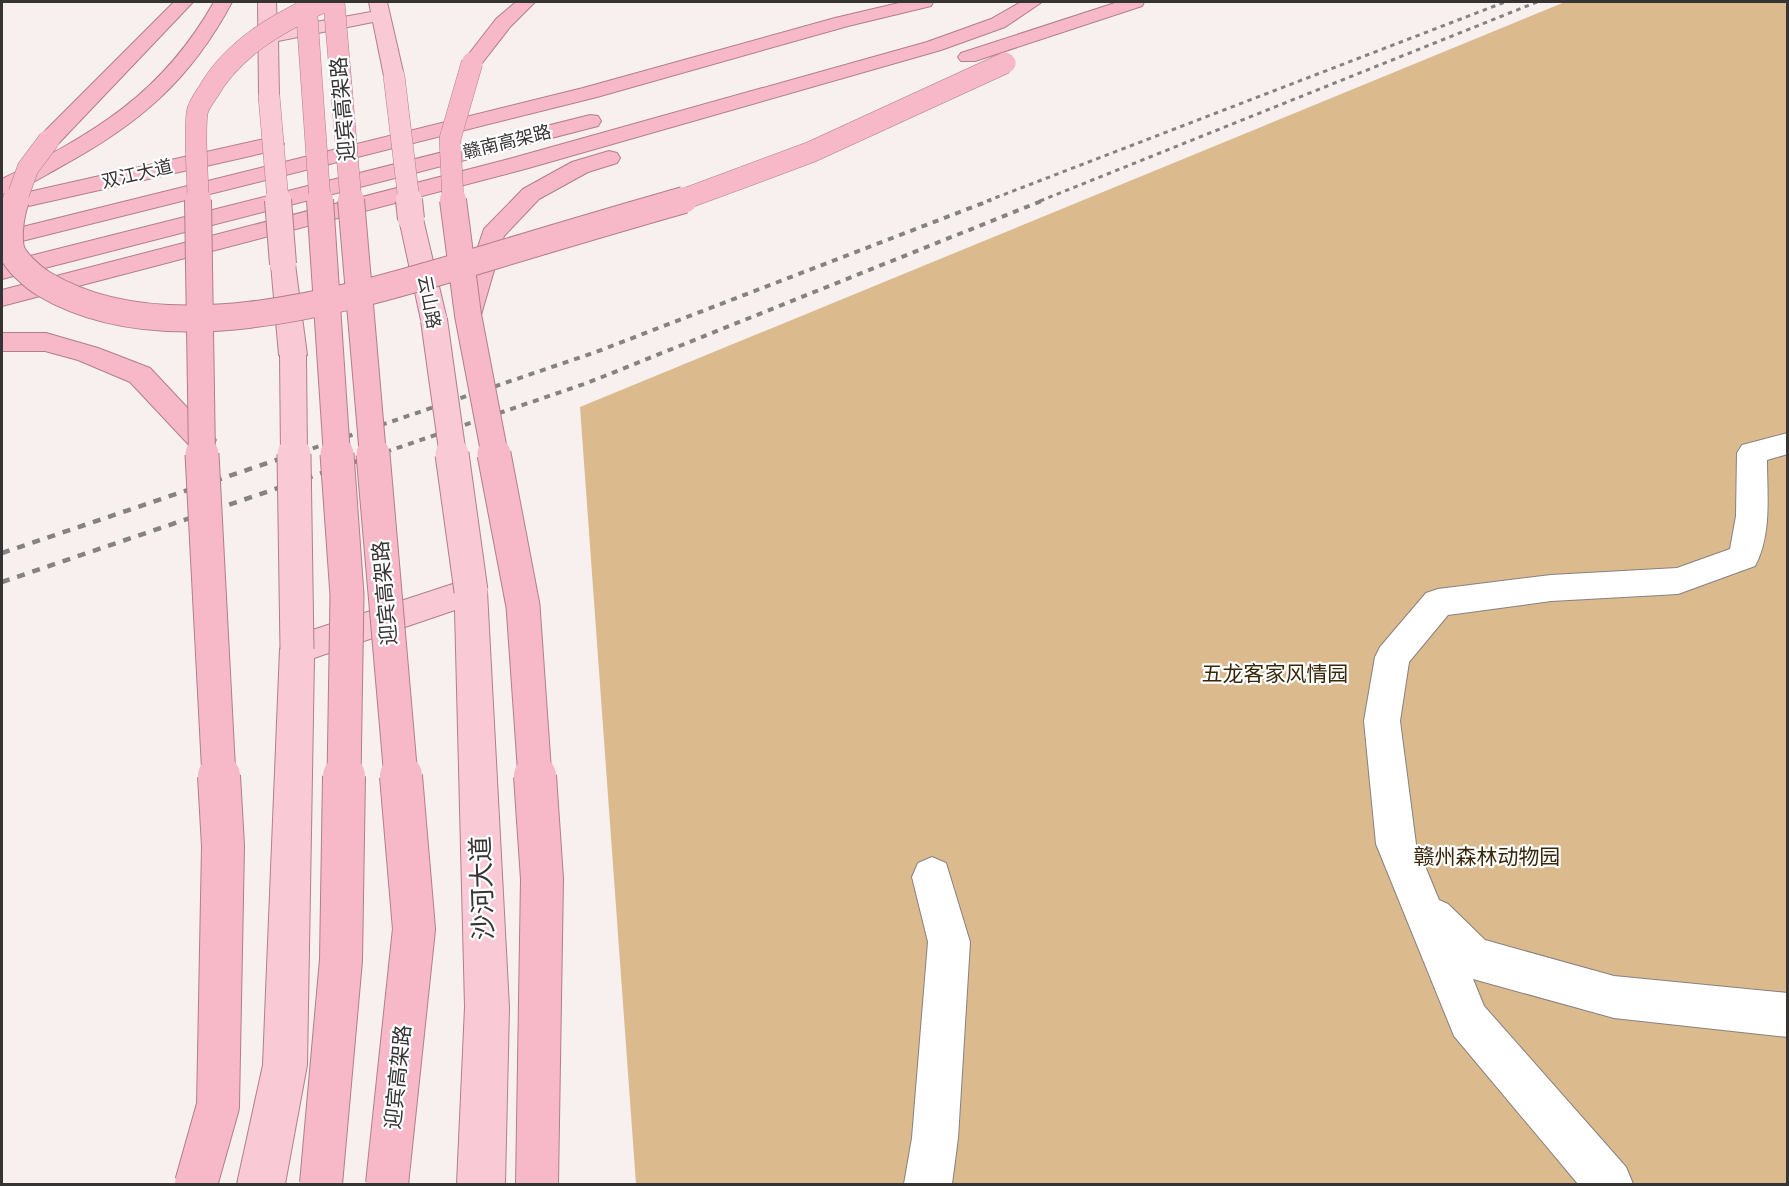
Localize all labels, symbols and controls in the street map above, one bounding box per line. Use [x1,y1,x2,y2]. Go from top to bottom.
street label: 迎宾高架路 [325,56,361,162]
street label: 赣南高架路 [461,120,553,164]
street label: 双江大道 [99,155,175,193]
street label: 云山路 [413,273,445,331]
street label: 迎宾高架路 [367,540,403,646]
park label: 五龙客家风情园 [1202,661,1349,687]
street label: 沙河大道 [465,835,500,940]
park label: 赣州森林动物园 [1414,844,1561,870]
street label: 迎宾高架路 [380,1023,416,1131]

